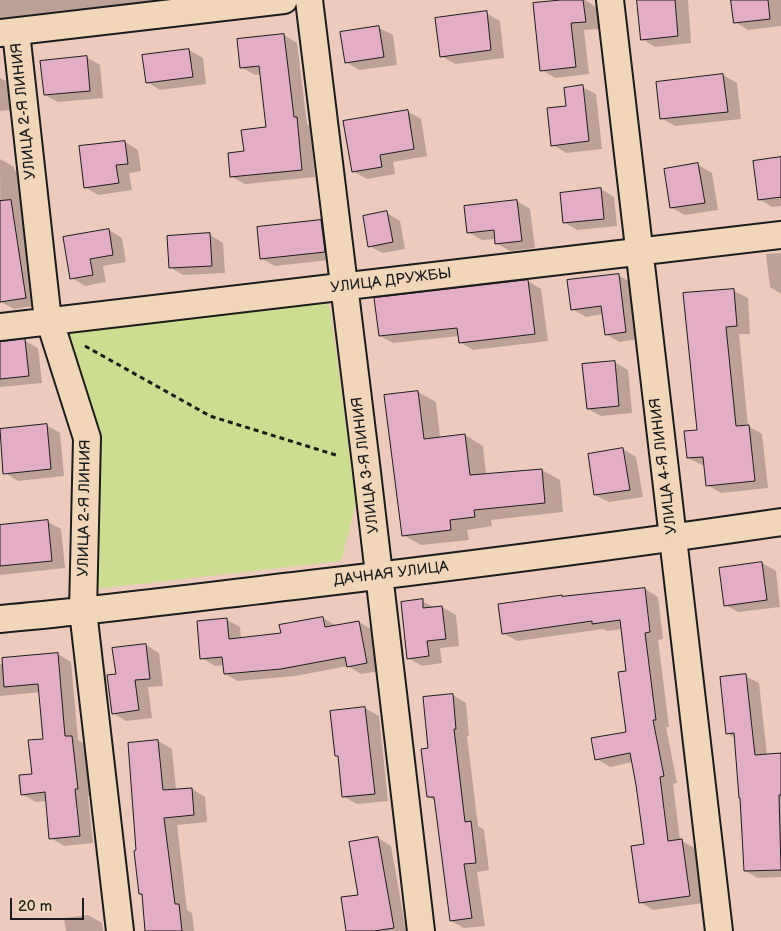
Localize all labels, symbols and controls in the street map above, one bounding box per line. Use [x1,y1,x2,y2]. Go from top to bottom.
street label: УЛИЦА 2-Я ЛИНИЯ [8,42,40,180]
street label: УЛИЦА ДРУЖБЫ [329,265,453,297]
street label: УЛИЦА 3-Я ЛИНИЯ [349,396,383,534]
street label: УЛИЦА 4-Я ЛИНИЯ [647,397,681,535]
street label: УЛИЦА 2-Я ЛИНИЯ [75,439,95,577]
street label: ДАЧНАЯ УЛИЦА [333,558,449,590]
scale bar [12,888,86,920]
text: 20 m [18,897,52,916]

